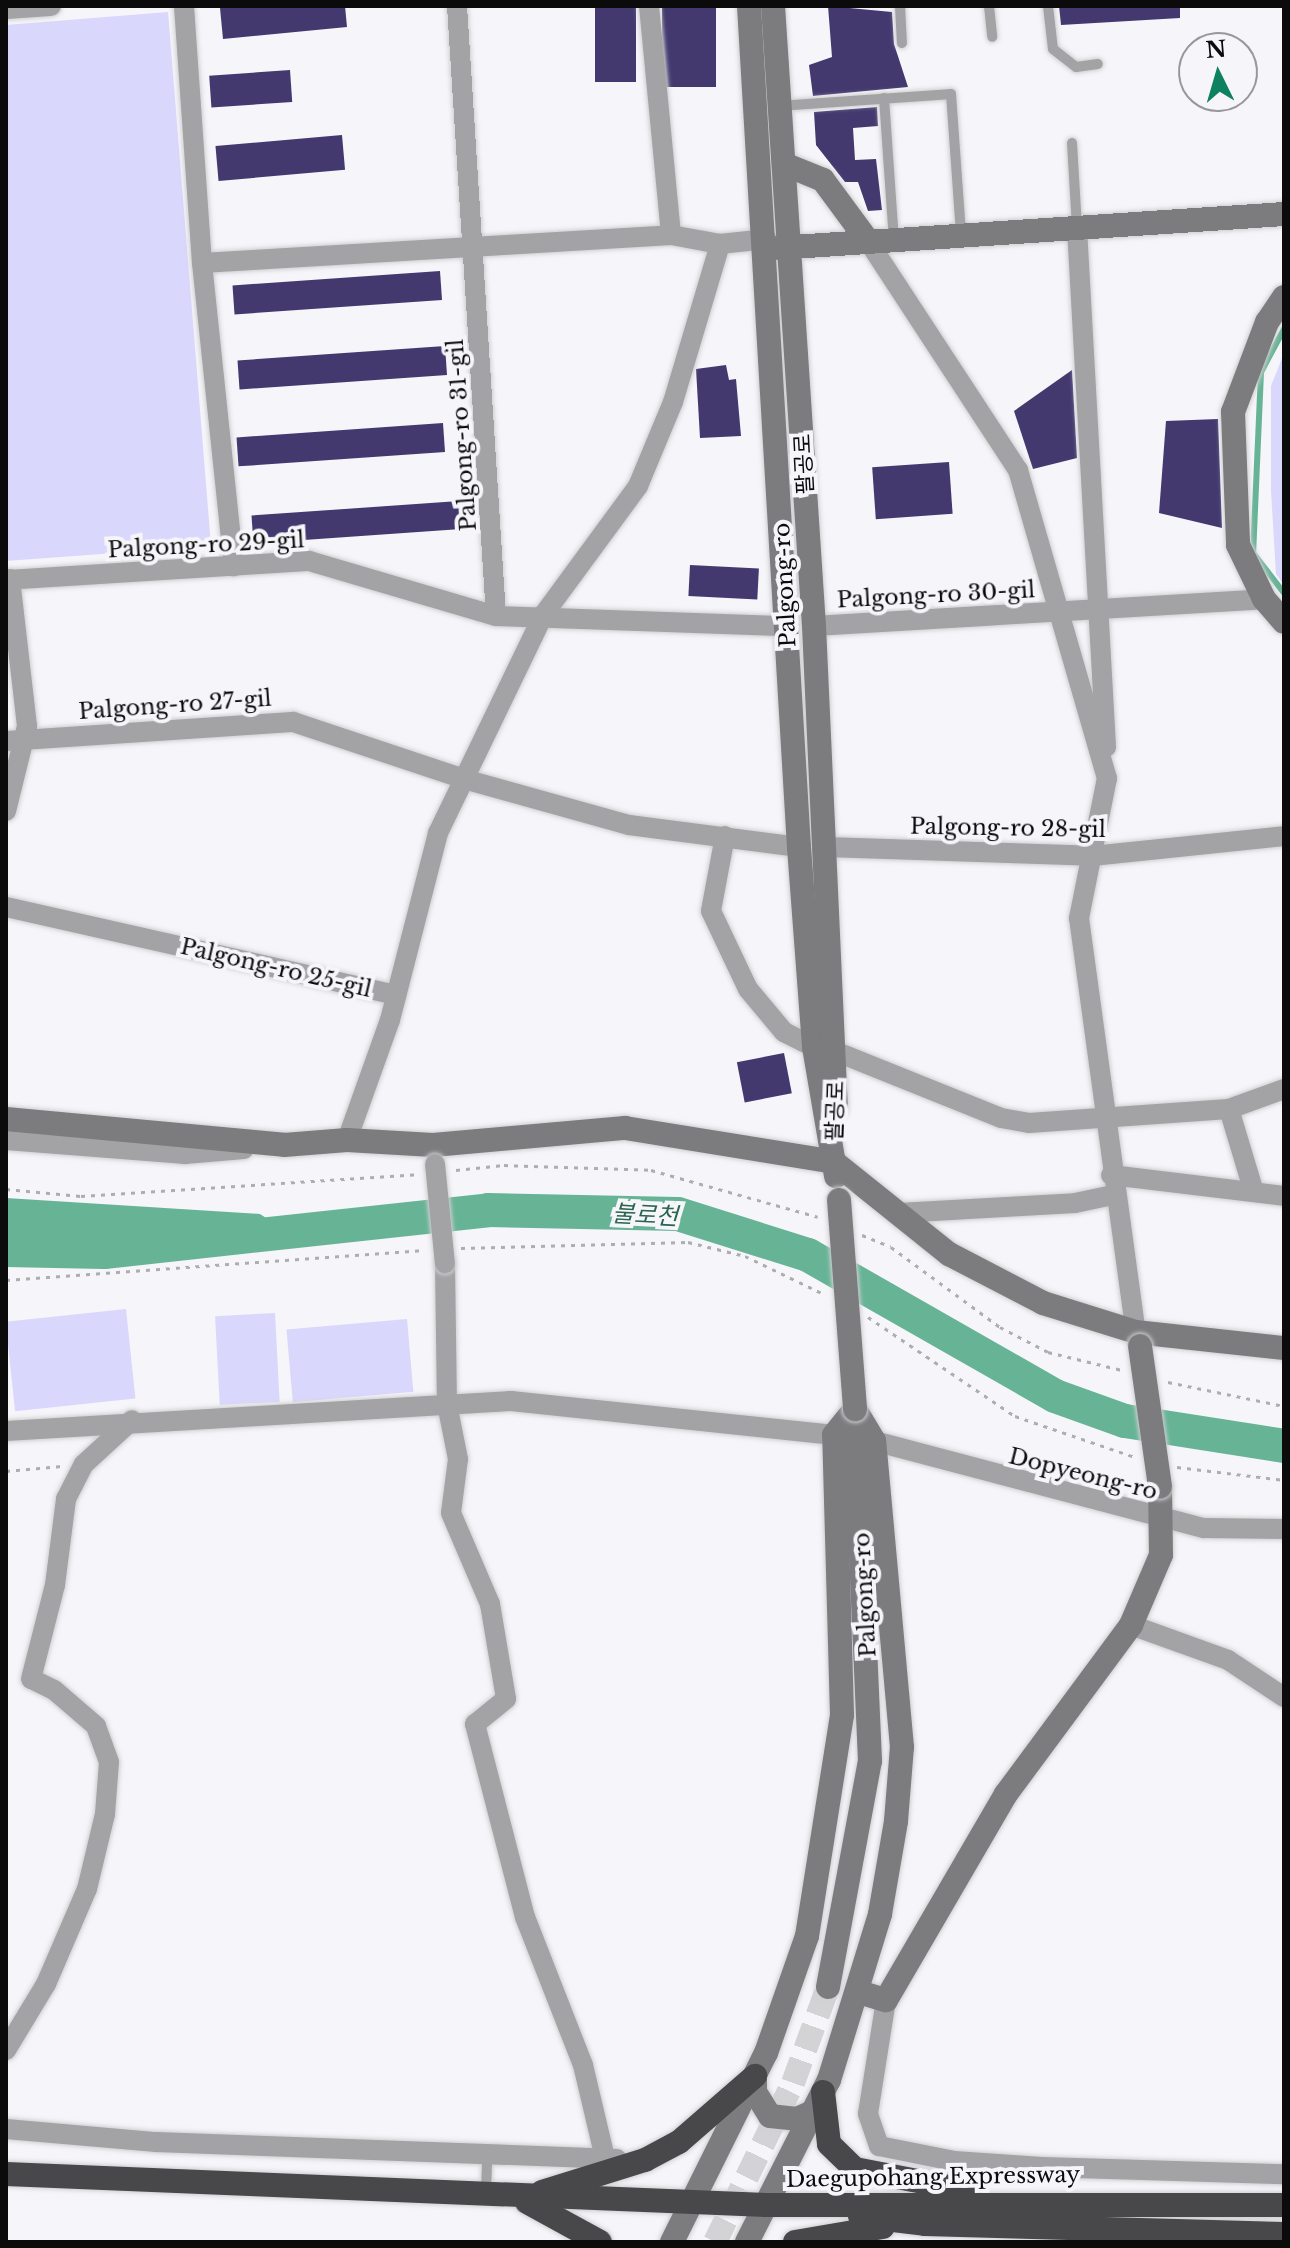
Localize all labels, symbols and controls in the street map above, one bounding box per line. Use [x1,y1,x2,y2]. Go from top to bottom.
north arrow [1178,32,1258,112]
text: N [1205,35,1228,64]
street label: Palgong-ro 31-gil [442,338,482,532]
street label: 팔공로 [789,433,819,495]
street label: Palgong-ro [769,522,801,648]
street label: Palgong-ro 29-gil [107,527,305,563]
street label: Palgong-ro 30-gil [836,577,1036,613]
street label: Palgong-ro 27-gil [78,685,272,725]
street label: Palgong-ro 28-gil [910,813,1106,843]
street label: Palgong-ro 25-gil [178,933,374,1003]
street label: 팔공로 [821,1080,849,1142]
water label: 불로천 [611,1199,679,1231]
street label: Dopyeong-ro [1006,1443,1160,1505]
street label: Palgong-ro [849,1532,881,1658]
street label: Daegupohang Expressway [785,2161,1081,2193]

